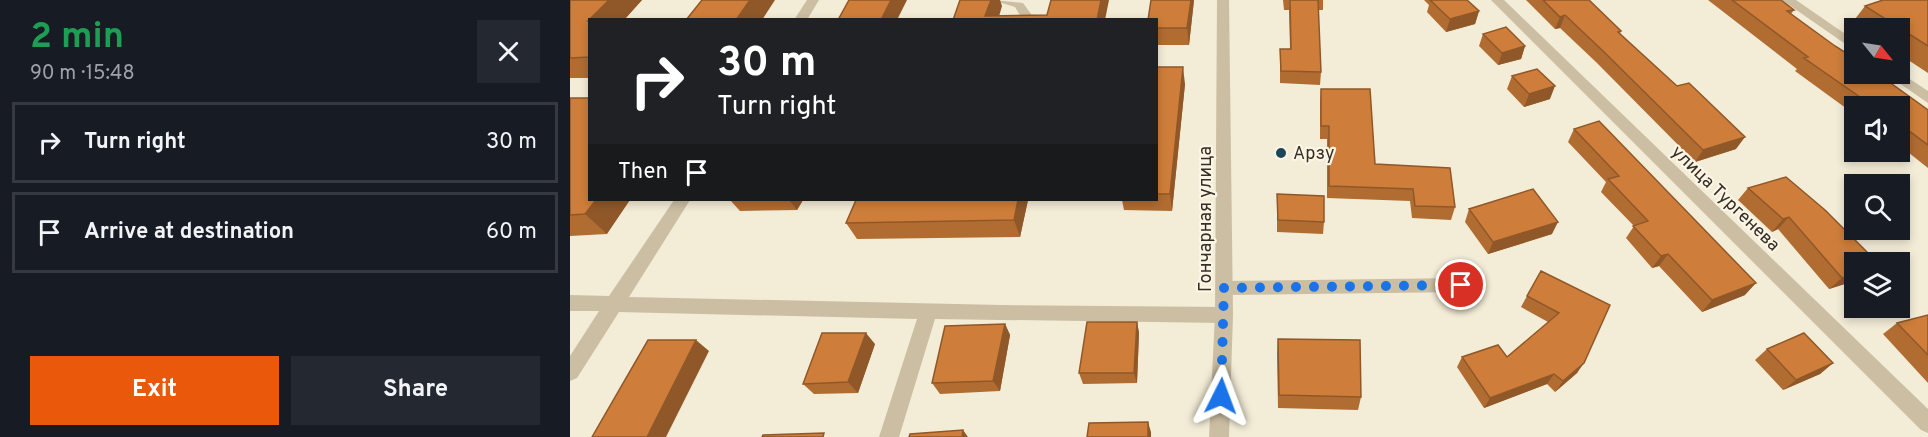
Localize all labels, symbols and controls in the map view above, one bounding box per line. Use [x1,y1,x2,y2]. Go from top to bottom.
text: 2 min [30,15,124,61]
north arrow [1844,18,1910,84]
map controls [1844,18,1910,318]
button: close [477,20,540,83]
text: 30 m [717,38,816,91]
icon: right [618,42,696,120]
text: 90 m · 15:48 [30,61,135,87]
text: Turn right [717,90,836,124]
button: sound [1844,96,1910,162]
icon: right [33,126,66,159]
text: Turn right [84,129,186,156]
text: 30 m [486,129,537,156]
street label: улица Тургенева [1666,141,1784,257]
place label: Арзу [1293,143,1335,166]
street label: Гончарная улица [1195,146,1218,292]
marker: Арзу [1274,146,1288,160]
icon: arrive [680,156,713,189]
text: Then [618,159,668,186]
button: search [1844,174,1910,240]
icon: arrive [33,216,66,249]
text: Arrive at destination [84,219,294,246]
text: 60 m [486,219,537,246]
button: layers [1844,252,1910,318]
pin [1435,259,1486,310]
icon: arrive [1444,268,1477,301]
button: Exit [30,356,279,425]
button: Share [291,356,540,425]
position arrow [1189,364,1253,428]

